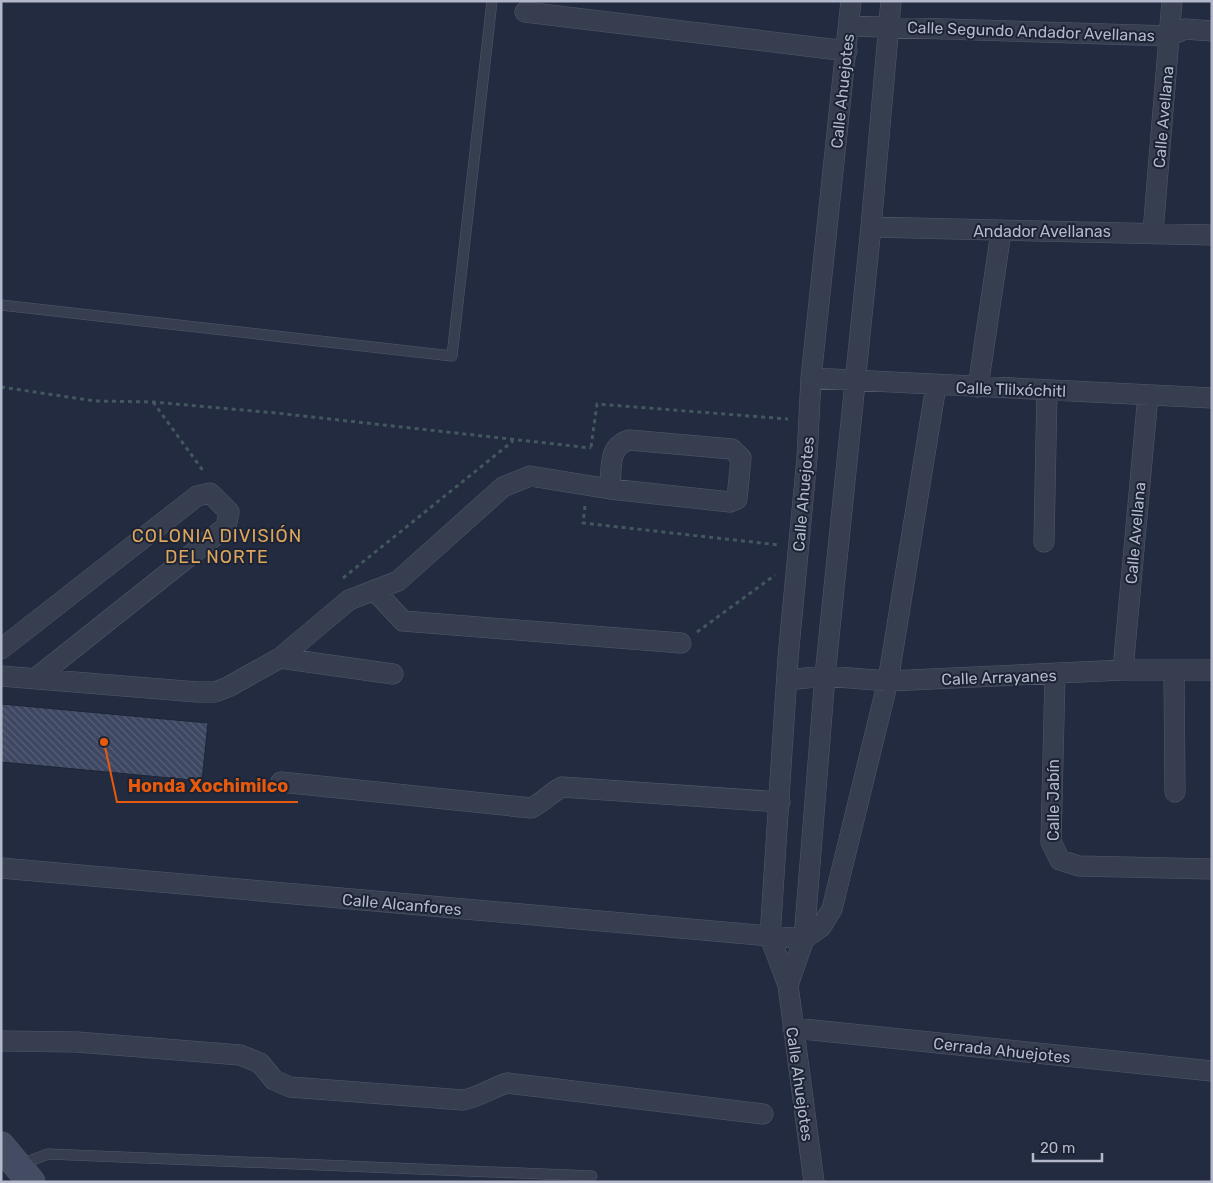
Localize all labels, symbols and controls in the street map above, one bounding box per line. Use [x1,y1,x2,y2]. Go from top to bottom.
street label: Calle Segundo Andador Avellanas [907,18,1155,45]
street label: Calle Ahuejotes [827,33,858,149]
street label: Calle Avellana [1150,65,1177,169]
street label: Andador Avellanas [973,222,1111,241]
street label: Calle Tlilxóchitl [955,378,1067,401]
street label: Calle Ahuejotes [789,436,818,552]
street label: Calle Avellana [1122,481,1149,585]
district label: COLONIA DIVISIÓN DEL NORTE [132,525,302,568]
street label: Calle Arrayanes [941,666,1057,689]
street label: Calle Jabín [1044,759,1063,841]
callout: Honda Xochimilco [117,769,298,802]
text: Honda Xochimilco [128,775,288,797]
street label: Calle Alcanfores [341,890,462,919]
street label: Calle Ahuejotes [782,1026,817,1142]
street label: Cerrada Ahuejotes [932,1034,1072,1067]
scale bar [1033,1130,1102,1162]
text: 20 m [1040,1139,1075,1157]

